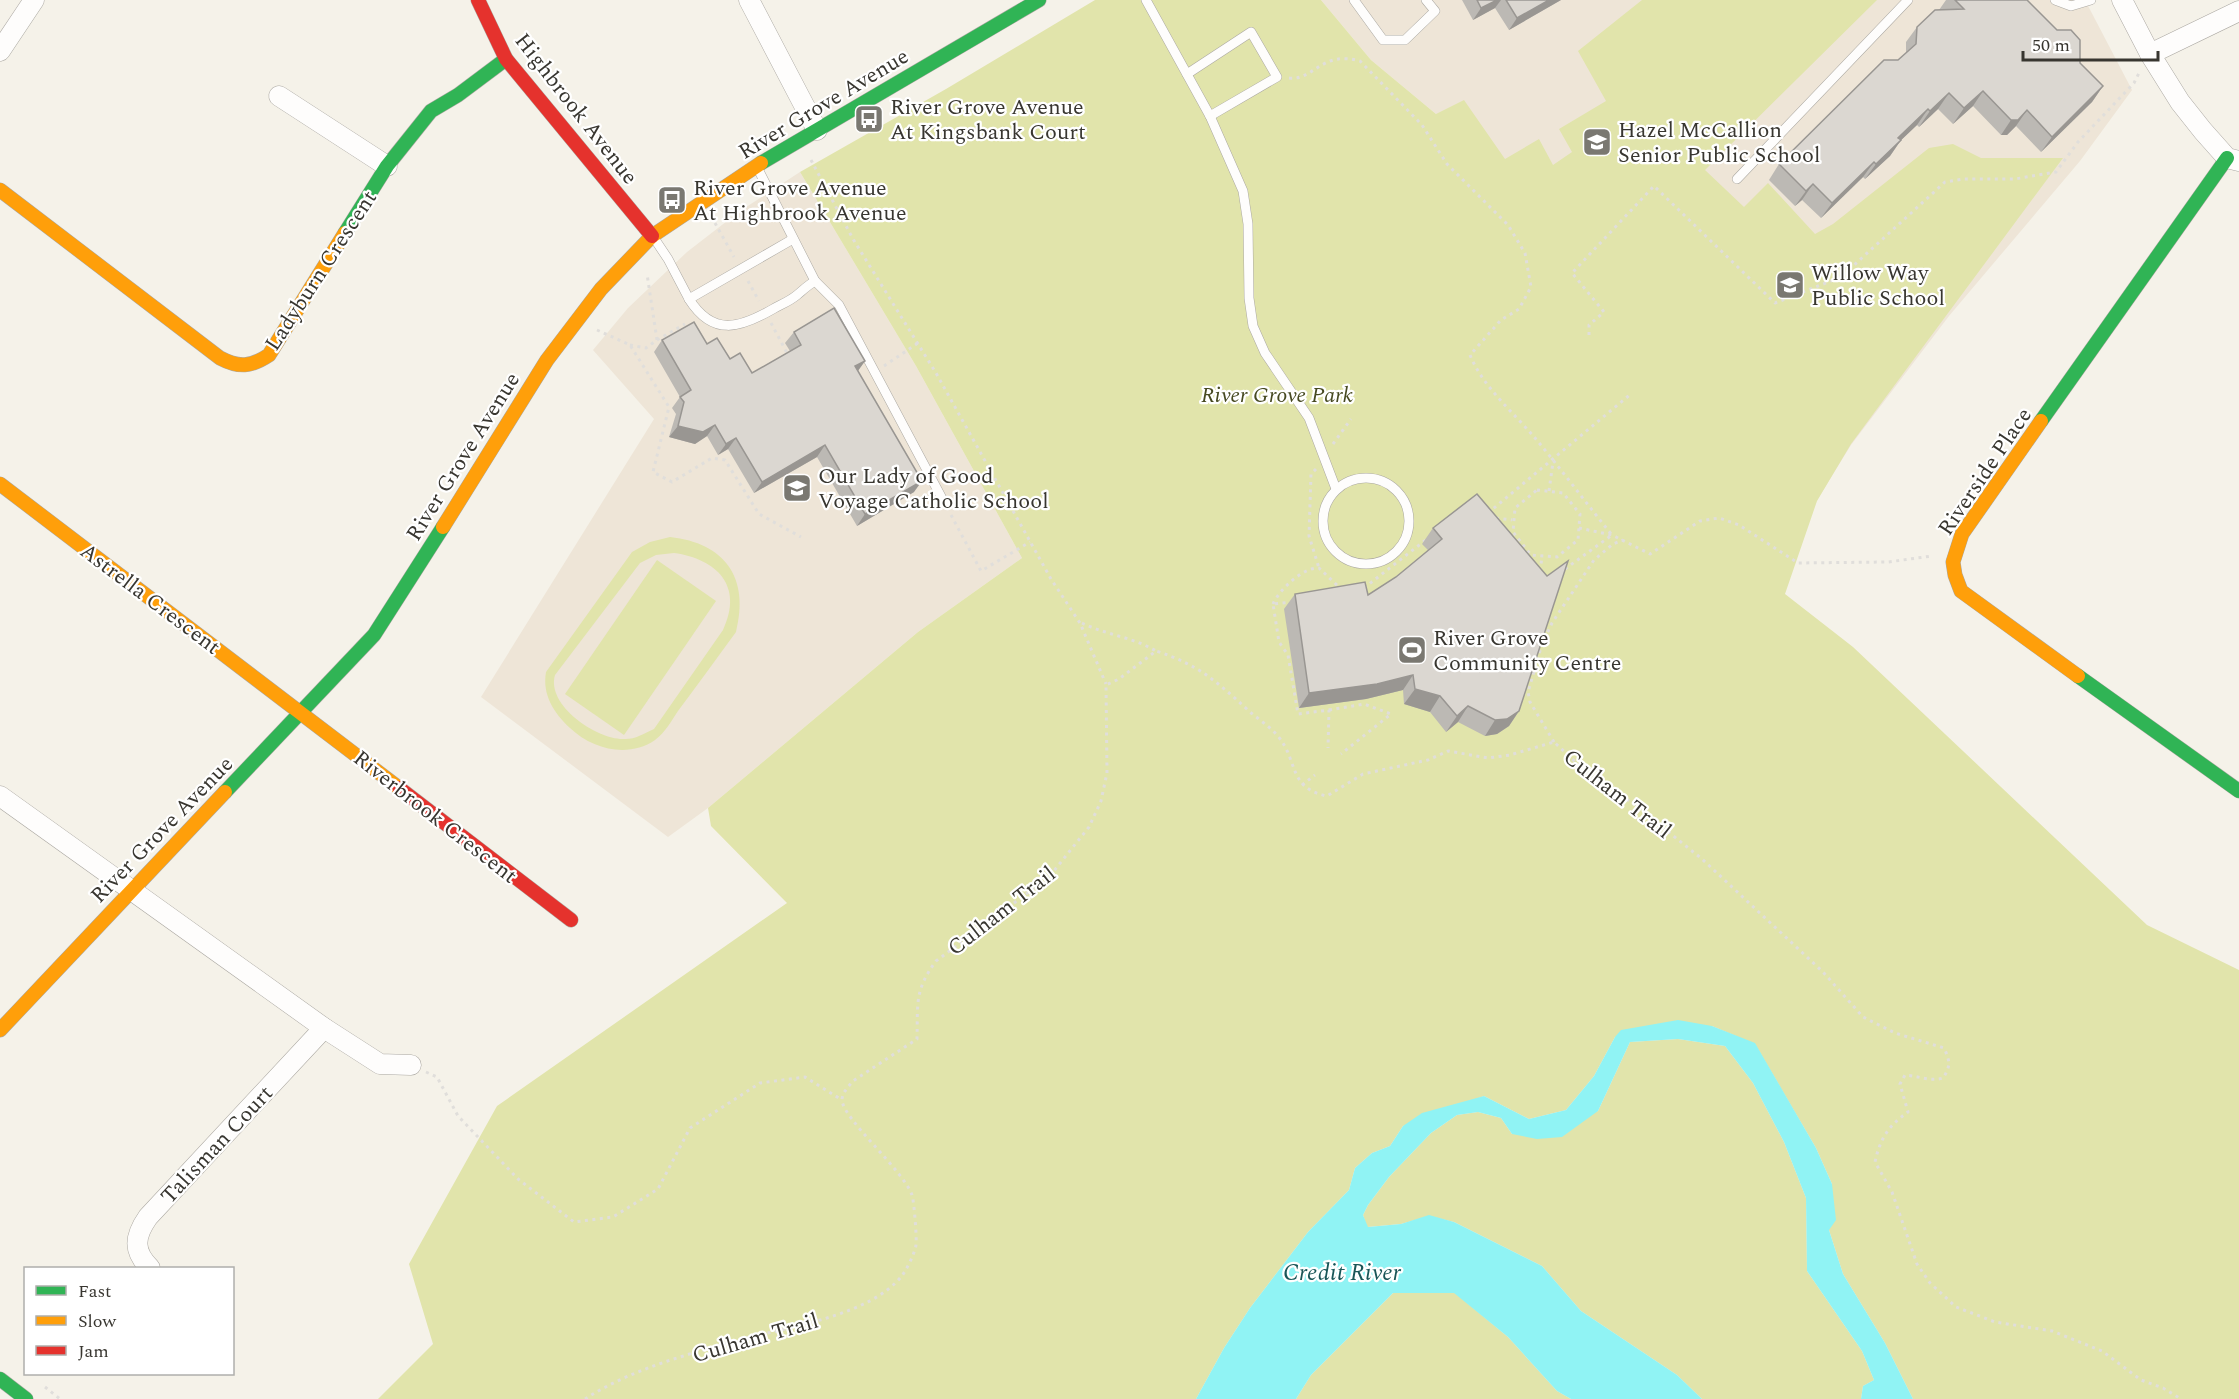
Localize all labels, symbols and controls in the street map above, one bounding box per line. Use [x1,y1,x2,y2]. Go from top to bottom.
scale bar [2023,24,2158,62]
street label: Highbrook Avenue [506,26,646,192]
text: 50 m [2032,32,2070,59]
street label: River Grove Avenue [732,40,915,168]
place label: River Grove Avenue At Kingsbank Court [890,91,1086,149]
bus stop icon: River Grove Avenue At Kingsbank Court [853,103,885,135]
place label: Hazel McCallion Senior Public School [1618,114,1820,172]
school or university icon: Hazel McCallion Senior Public School [1581,126,1613,158]
place label: River Grove Avenue At Highbrook Avenue [693,172,907,230]
street label: Ladyburn Crescent [257,184,386,358]
bus stop icon: River Grove Avenue At Highbrook Avenue [656,184,688,216]
place label: Willow Way Public School [1811,257,1945,315]
school or university icon: Willow Way Public School [1774,269,1806,301]
street label: River Grove Avenue [398,366,529,548]
park label: River Grove Park [1201,379,1353,412]
street label: Riverside Place [1930,401,2040,543]
place label: Our Lady of Good Voyage Catholic School [818,460,1049,518]
school or university icon: Our Lady of Good Voyage Catholic School [781,472,813,504]
street label: Astrella Crescent [73,535,228,663]
place label: River Grove Community Centre [1433,622,1621,680]
sports icon: River Grove Community Centre [1396,634,1428,666]
street label: Culham Trail [1556,741,1678,847]
street label: Riverbrook Crescent [346,742,524,892]
street label: River Grove Avenue [83,749,241,911]
street label: Culham Trail [941,858,1063,964]
street label: Talisman Court [153,1078,281,1212]
water label: Credit River [1283,1255,1402,1291]
legend [24,1267,234,1375]
text: Fast [78,1278,111,1305]
street label: Culham Trail [688,1305,822,1372]
text: Slow [78,1308,117,1335]
text: Jam [78,1338,109,1365]

